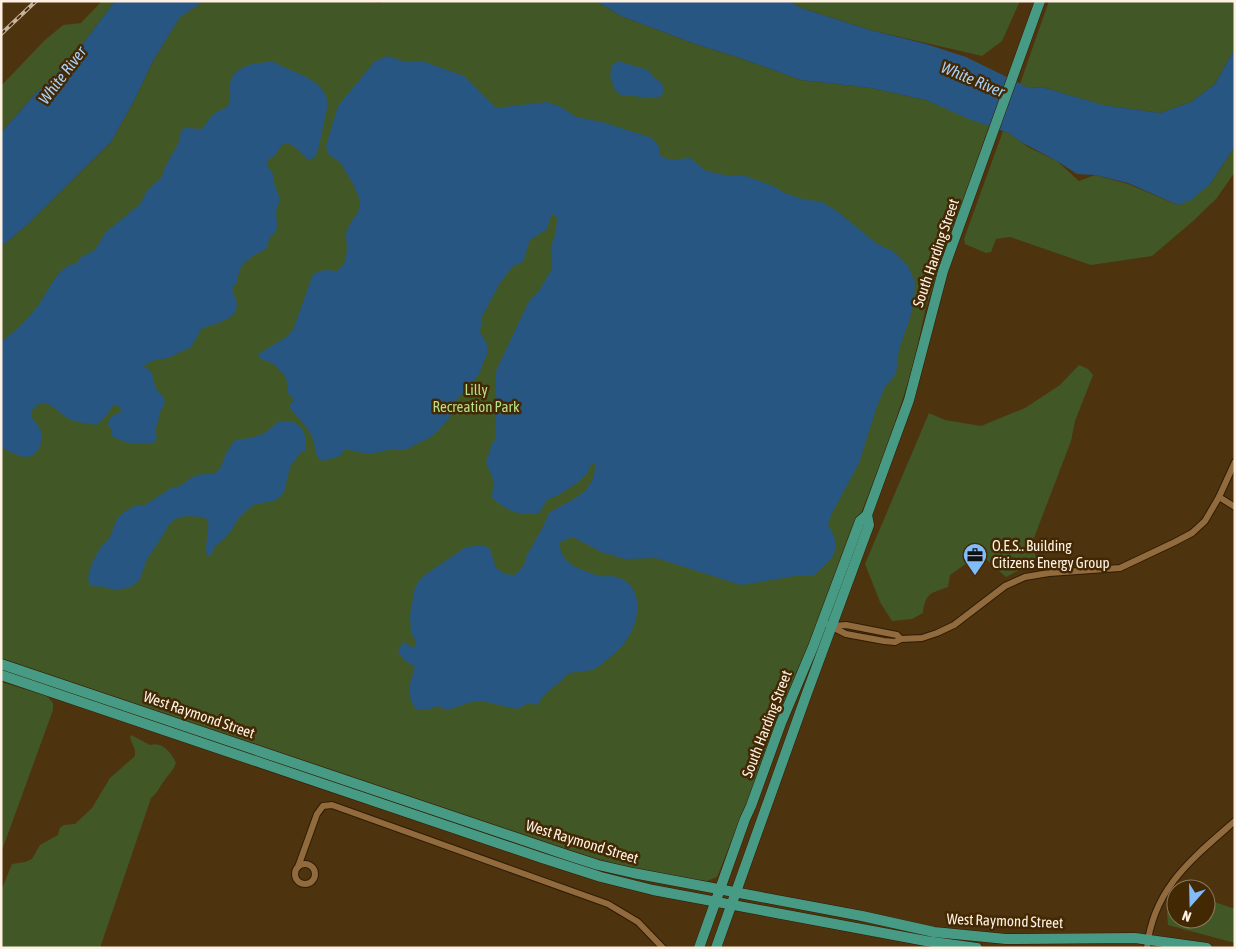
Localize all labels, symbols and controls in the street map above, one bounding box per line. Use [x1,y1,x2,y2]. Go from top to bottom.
water label: White River [35,42,90,107]
water label: White River [939,58,1009,101]
street label: South Harding Street [909,196,962,309]
park label: Lilly Recreation Park [432,381,520,415]
place label: O.E.S.. Building Citizens Energy Group [992,537,1110,571]
office icon: O.E.S.. Building Citizens Energy Group [962,542,988,576]
street label: South Harding Street [738,668,795,780]
street label: West Raymond Street [141,687,257,742]
street label: West Raymond Street [524,816,640,867]
north arrow [1166,879,1216,929]
text: N [1180,907,1193,925]
street label: West Raymond Street [946,910,1064,931]

